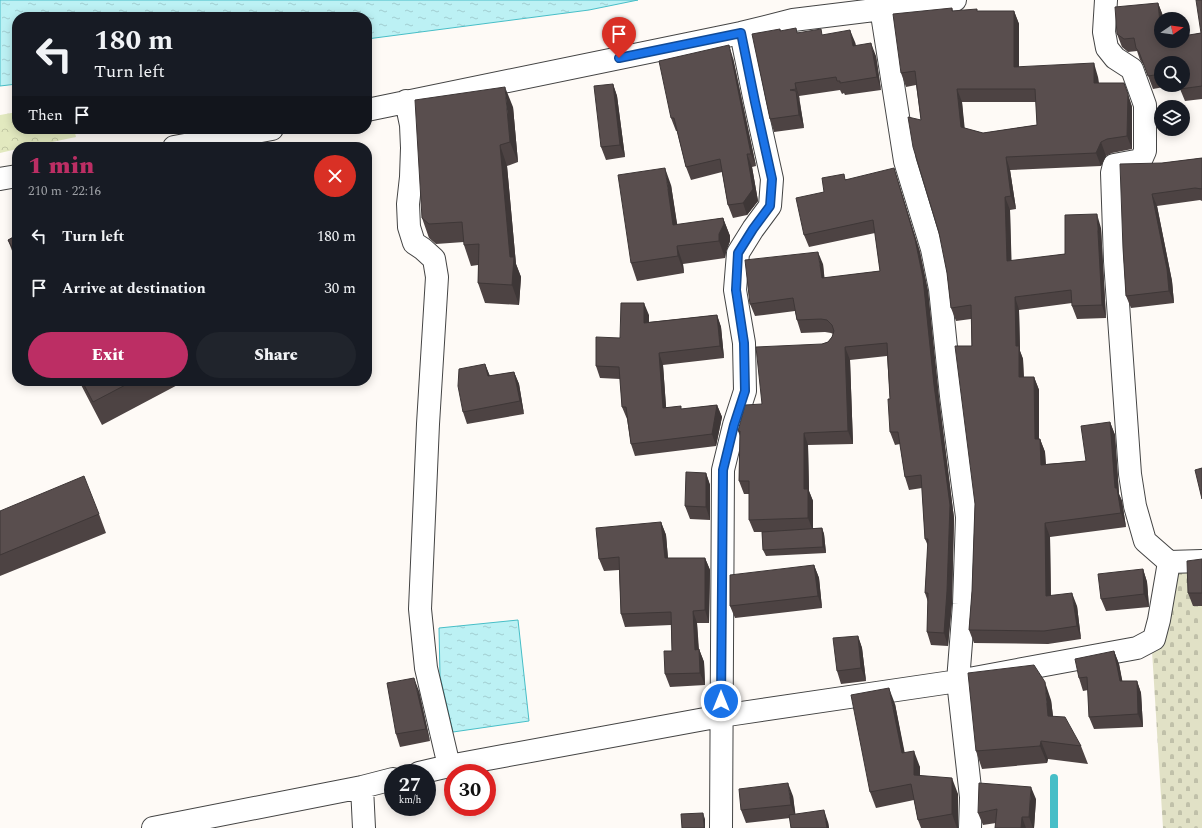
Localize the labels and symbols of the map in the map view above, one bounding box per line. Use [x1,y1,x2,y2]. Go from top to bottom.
north arrow [1154,12,1190,48]
pin [602,17,636,58]
position arrow [700,680,742,722]
speed limit sign: 30 [444,764,496,816]

